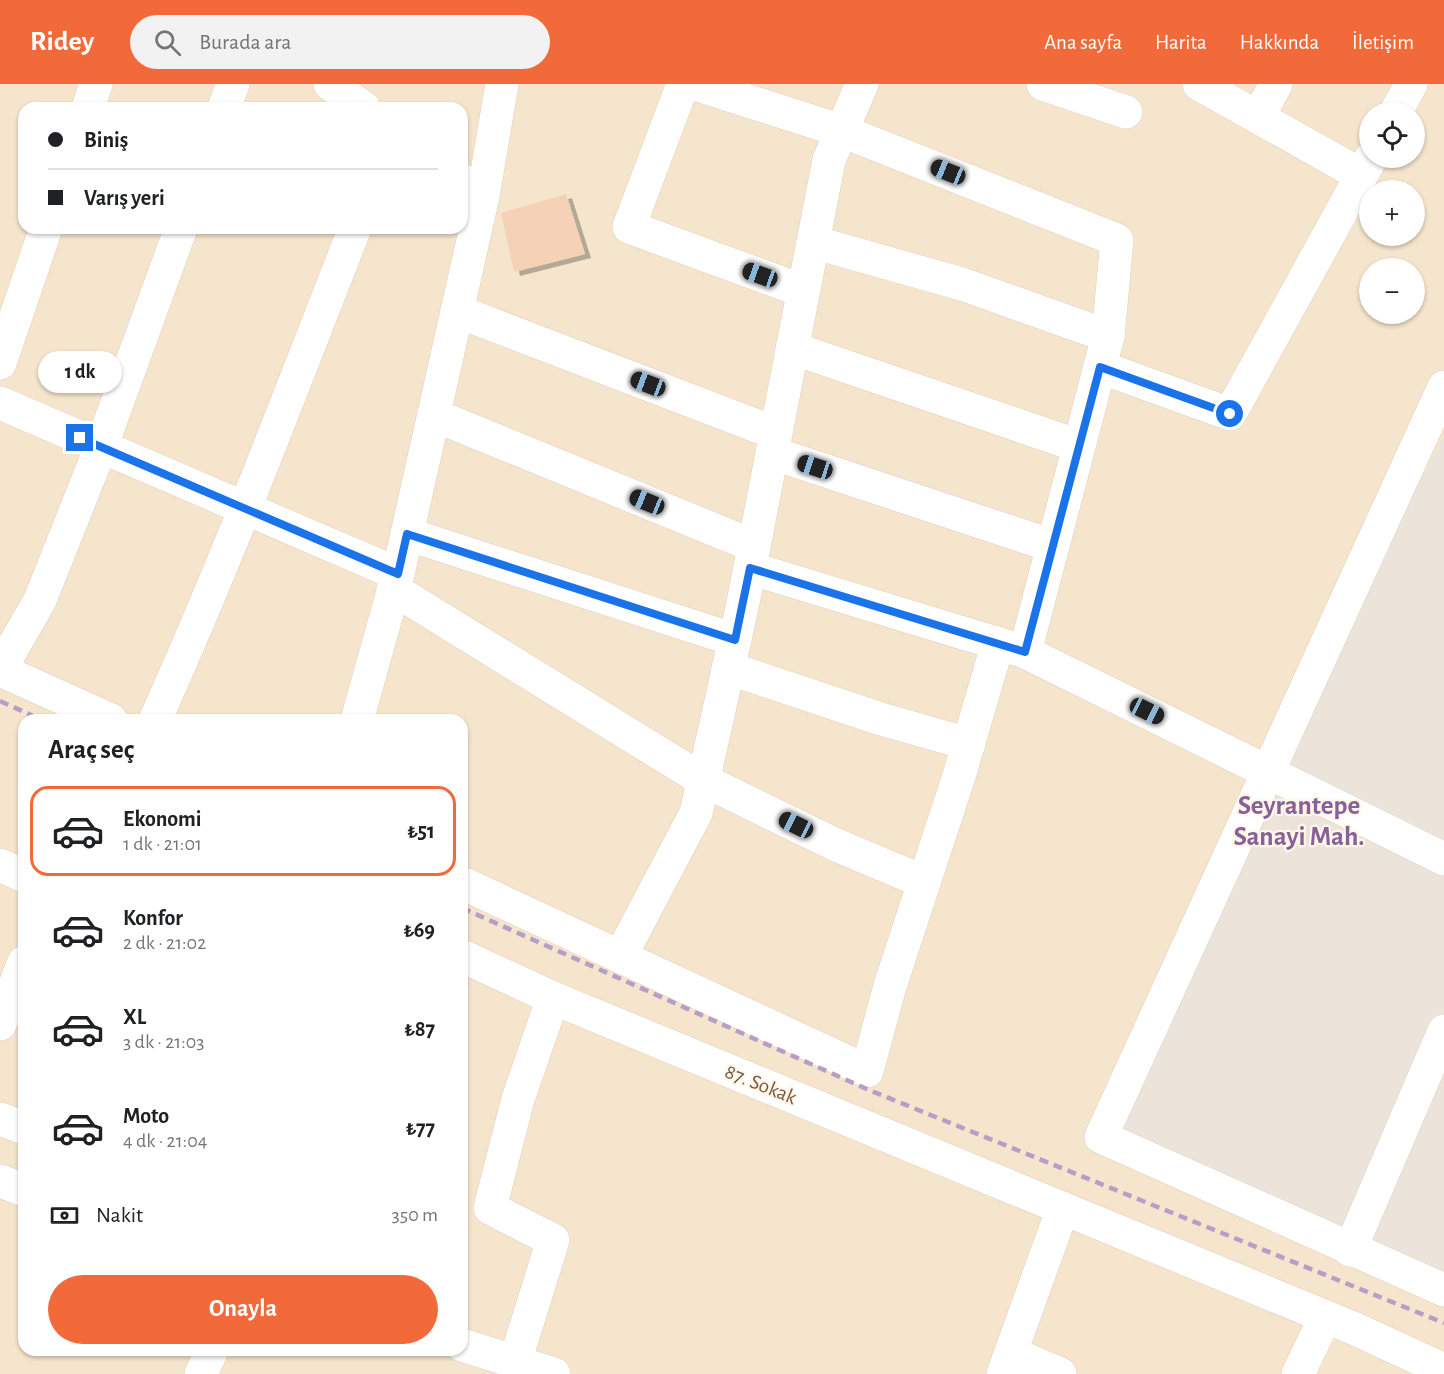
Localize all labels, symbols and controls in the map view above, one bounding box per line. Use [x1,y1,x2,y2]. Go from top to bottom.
search box [130,15,550,69]
icon: search [151,26,184,59]
text: Ridey [30,28,94,56]
text: Burada ara [199,31,291,53]
text: Ana sayfa [1044,32,1122,53]
text: Harita [1155,32,1207,53]
text: Hakkında [1240,32,1319,53]
text: İletişim [1352,32,1414,53]
map controls [1359,102,1425,324]
button: locate [1359,102,1425,168]
text: Biniş [84,129,128,151]
car [928,157,968,187]
button: + [1359,180,1425,246]
text: Varış yeri [84,187,165,209]
button: − [1359,258,1425,324]
car [740,260,780,290]
callout: 1 dk [38,351,122,393]
text: 1 dk [65,362,95,382]
car [628,369,668,399]
route start [1216,400,1243,427]
route end [66,424,93,451]
car [795,453,835,481]
car [627,487,667,517]
car [1127,695,1167,727]
text: Araç seç [48,736,134,763]
district label: Seyrantepe Sanayi Mah. [1234,792,1364,851]
icon: car [51,804,105,858]
text: Ekonomi [123,808,202,830]
car [776,809,816,841]
text: ₺51 [407,820,435,842]
text: 1 dk · 21:01 [123,834,202,854]
icon: car [51,903,105,957]
text: Konfor [123,907,183,929]
text: ₺69 [403,919,435,941]
text: 2 dk · 21:02 [123,933,206,953]
icon: car [51,1002,105,1056]
text: XL [123,1006,146,1028]
text: ₺87 [404,1018,435,1040]
text: 3 dk · 21:03 [123,1032,205,1052]
street label: 87. Sokak [722,1061,800,1108]
icon: car [51,1101,105,1155]
text: Moto [123,1105,169,1127]
text: ₺77 [406,1117,435,1139]
text: 4 dk · 21:04 [123,1131,207,1151]
icon: cash [48,1199,81,1232]
text: Nakit [96,1204,143,1226]
text: 350 m [392,1205,438,1225]
button: Onayla [48,1275,438,1344]

